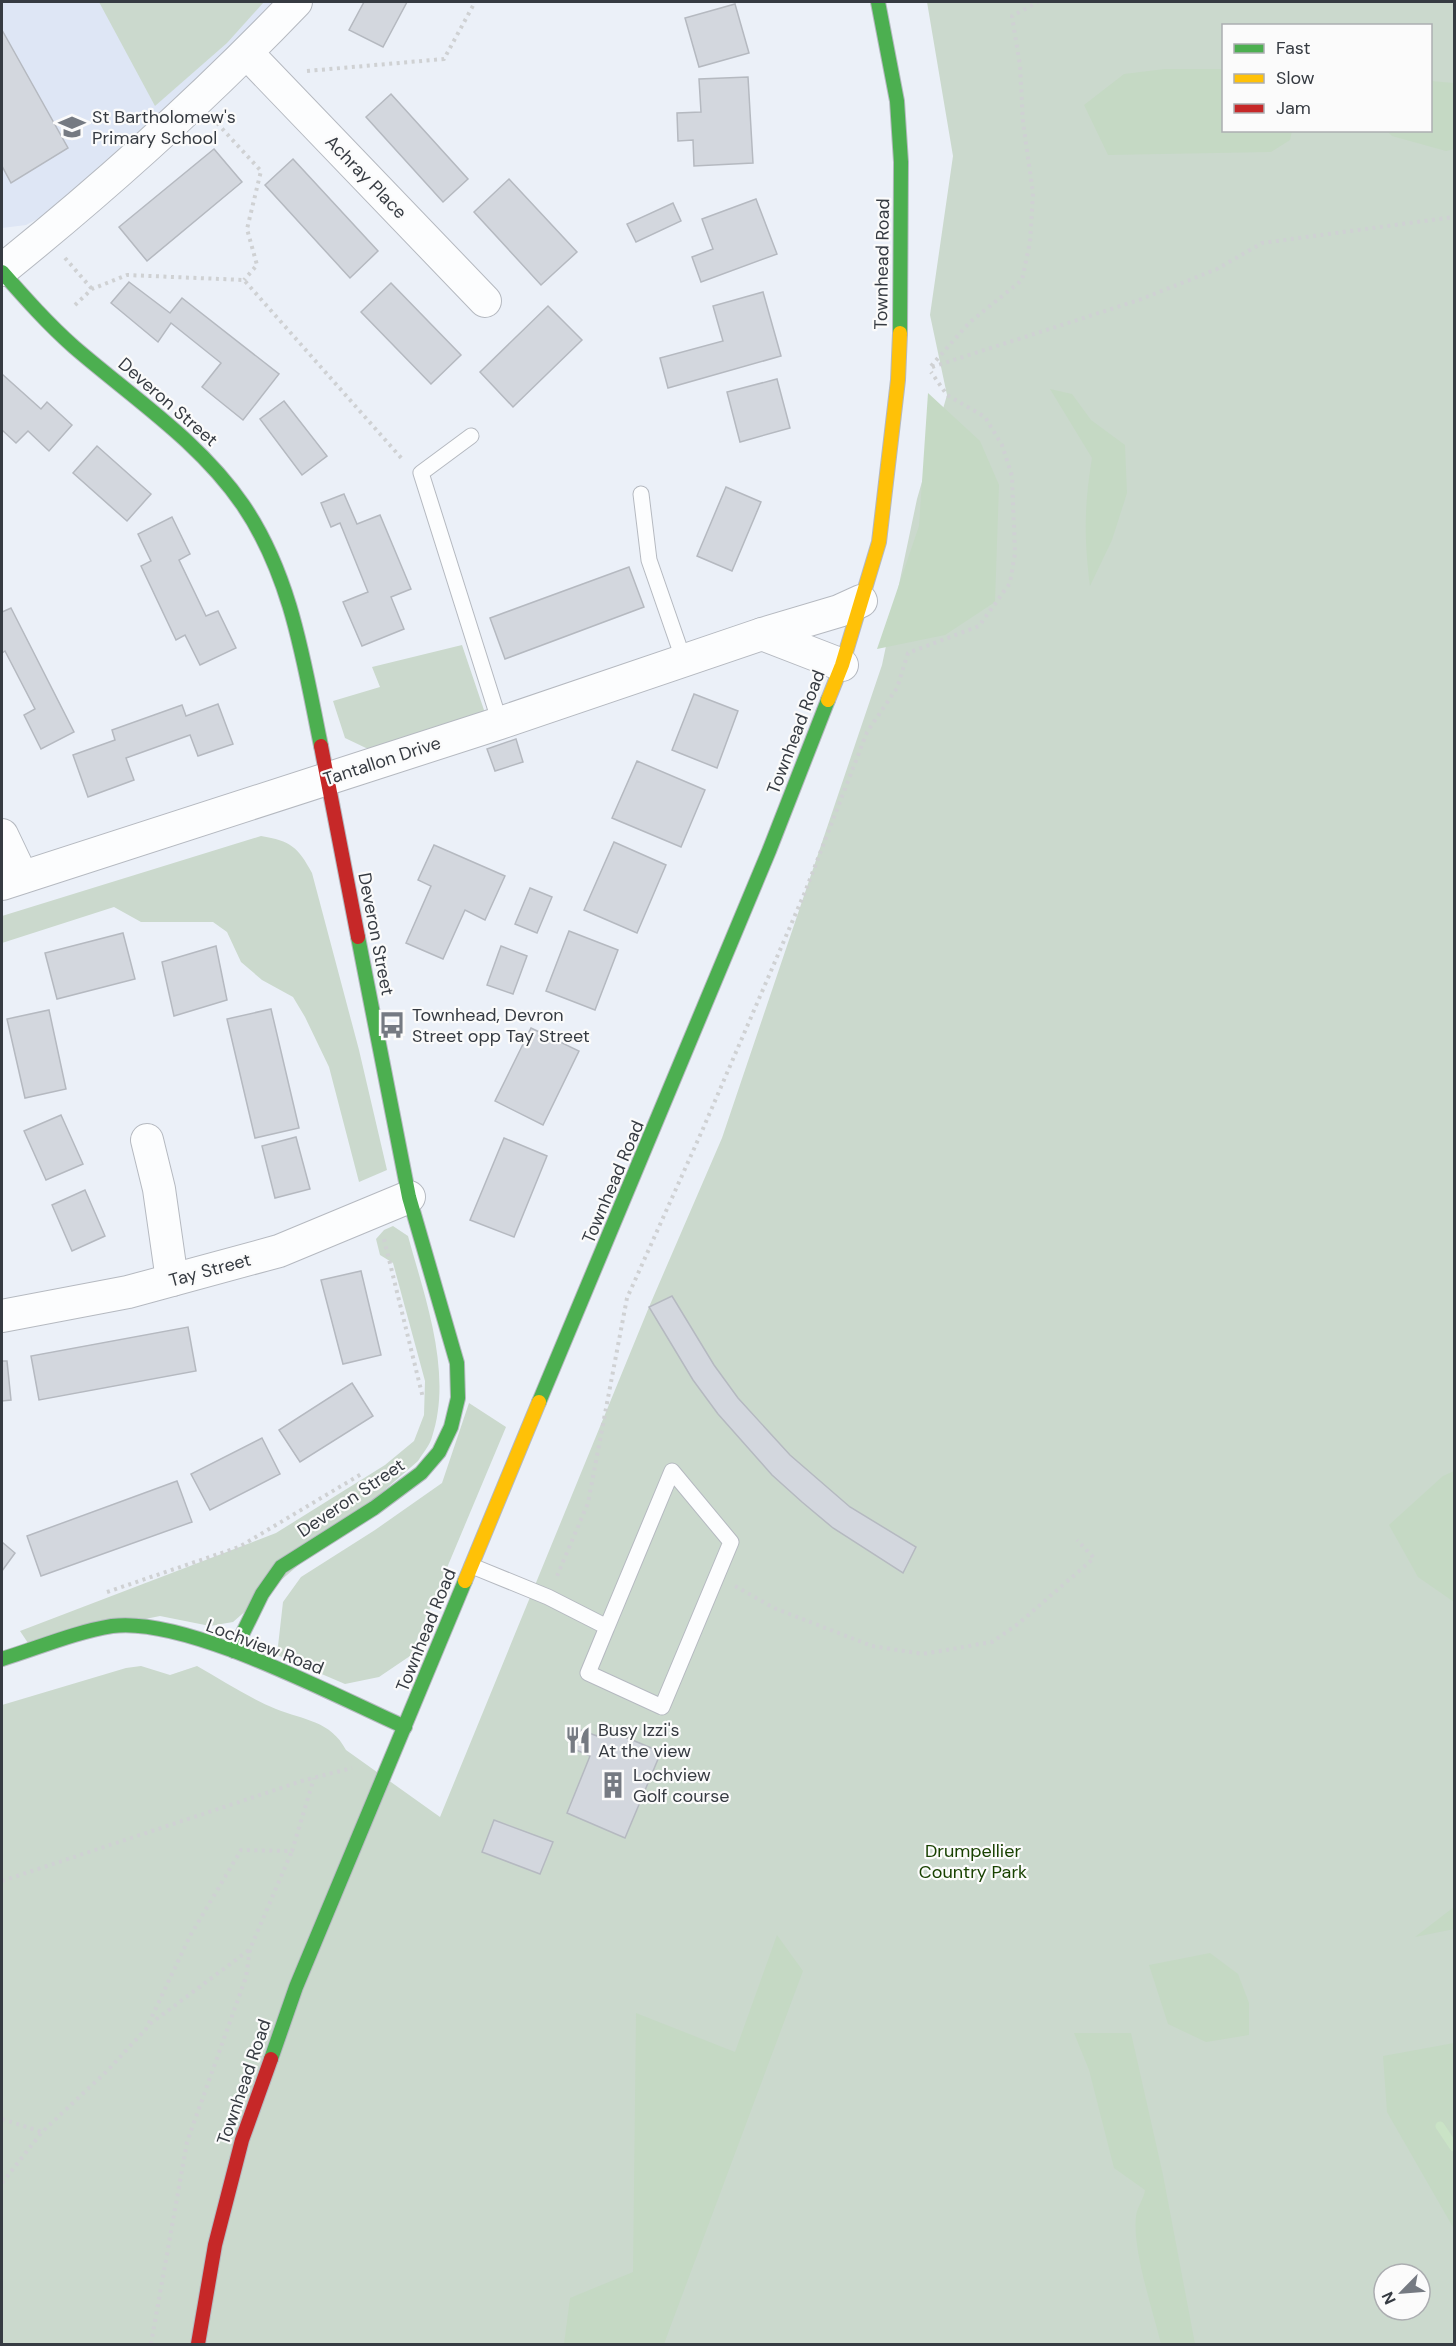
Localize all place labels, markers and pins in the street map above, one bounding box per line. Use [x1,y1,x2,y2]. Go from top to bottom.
place label: St Bartholomew's Primary School [92,105,236,150]
school or university icon: St Bartholomew's Primary School [57,112,87,142]
place label: Townhead, Devron Street opp Tay Street [412,1003,590,1048]
bus stop icon: Townhead, Devron Street opp Tay Street [377,1010,407,1040]
place label: Busy Izzi's At the view [598,1718,691,1763]
restaurant icon: Busy Izzi's At the view [563,1725,593,1755]
place label: Lochview Golf course [633,1763,729,1808]
building icon: Lochview Golf course [598,1770,628,1800]

